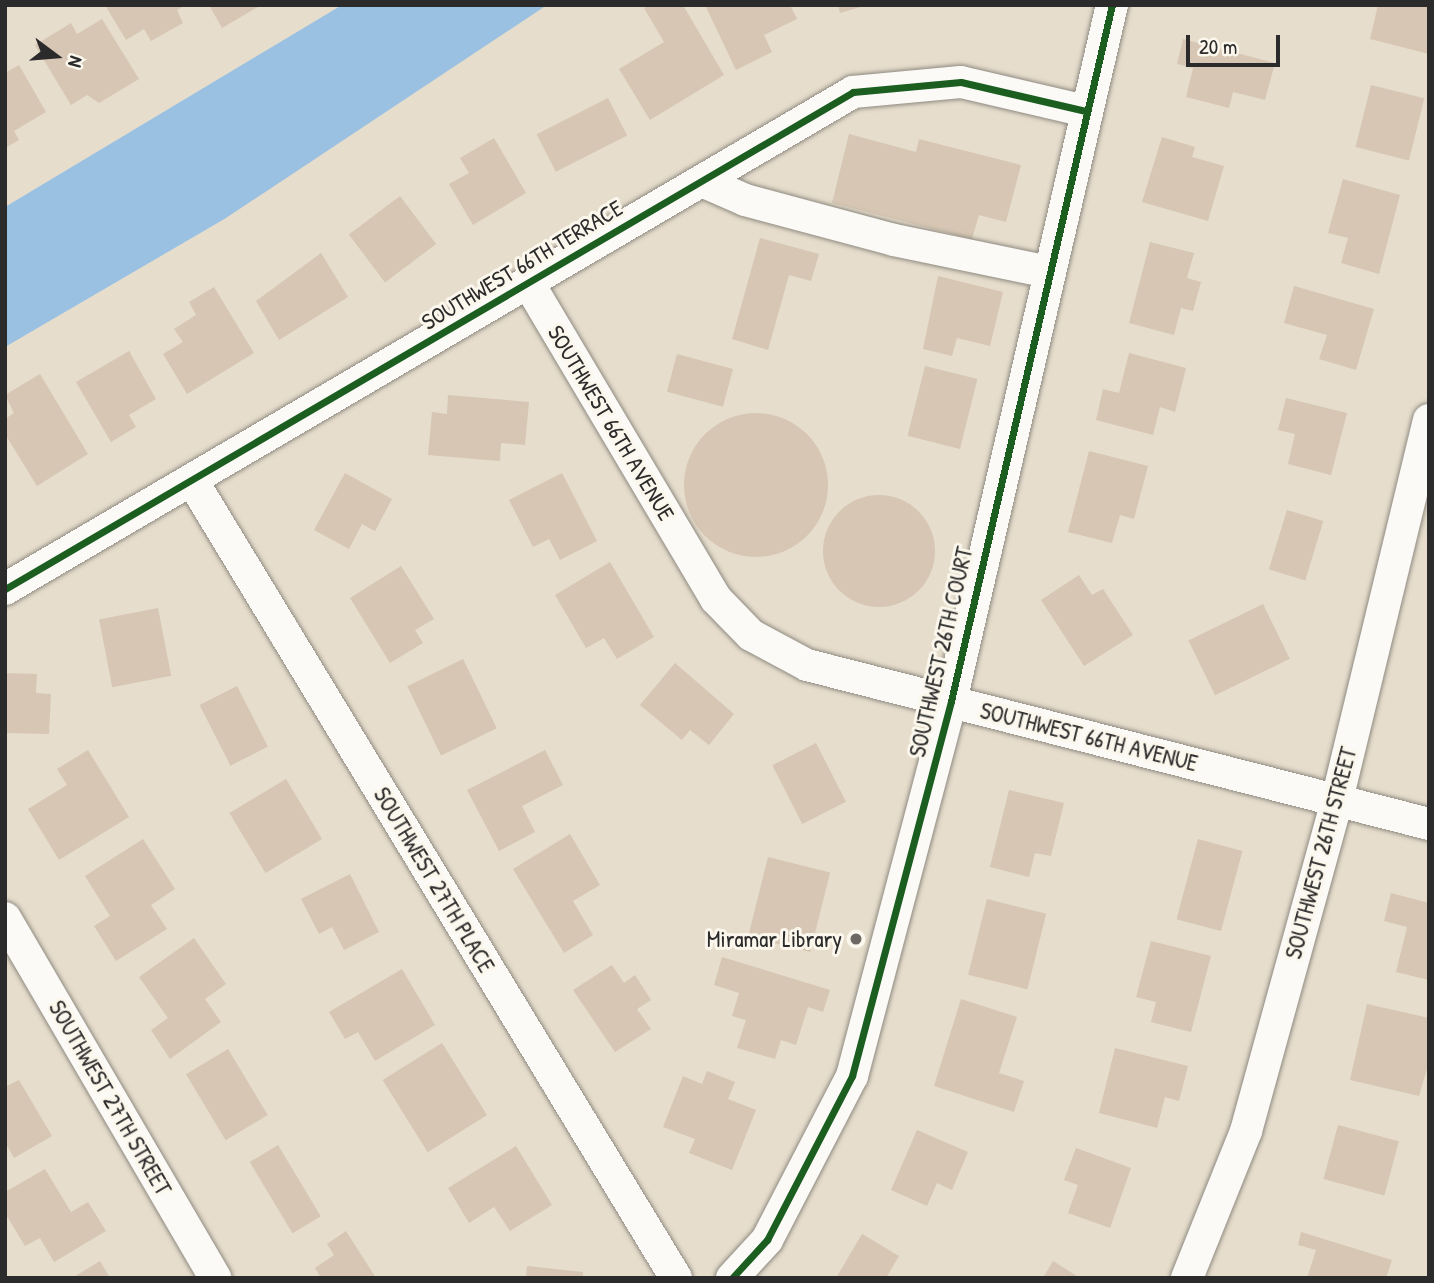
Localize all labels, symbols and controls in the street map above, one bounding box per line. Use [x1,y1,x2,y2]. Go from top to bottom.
north arrow [21,21,91,91]
scale bar [1189,21,1284,65]
text: 20 m [1199,32,1237,61]
text: N [62,53,90,70]
street label: SOUTHWEST 66TH TERRACE [417,194,627,336]
street label: SOUTHWEST 66TH AVENUE [542,320,680,526]
street label: SOUTHWEST 26TH COURT [903,544,979,760]
street label: SOUTHWEST 66TH AVENUE [977,697,1201,777]
street label: SOUTHWEST 26TH STREET [1279,744,1363,962]
street label: SOUTHWEST 27TH PLACE [368,782,500,978]
place label: Miramar Library [707,925,842,953]
marker: Miramar Library [848,931,864,947]
street label: SOUTHWEST 27TH STREET [43,996,177,1200]

